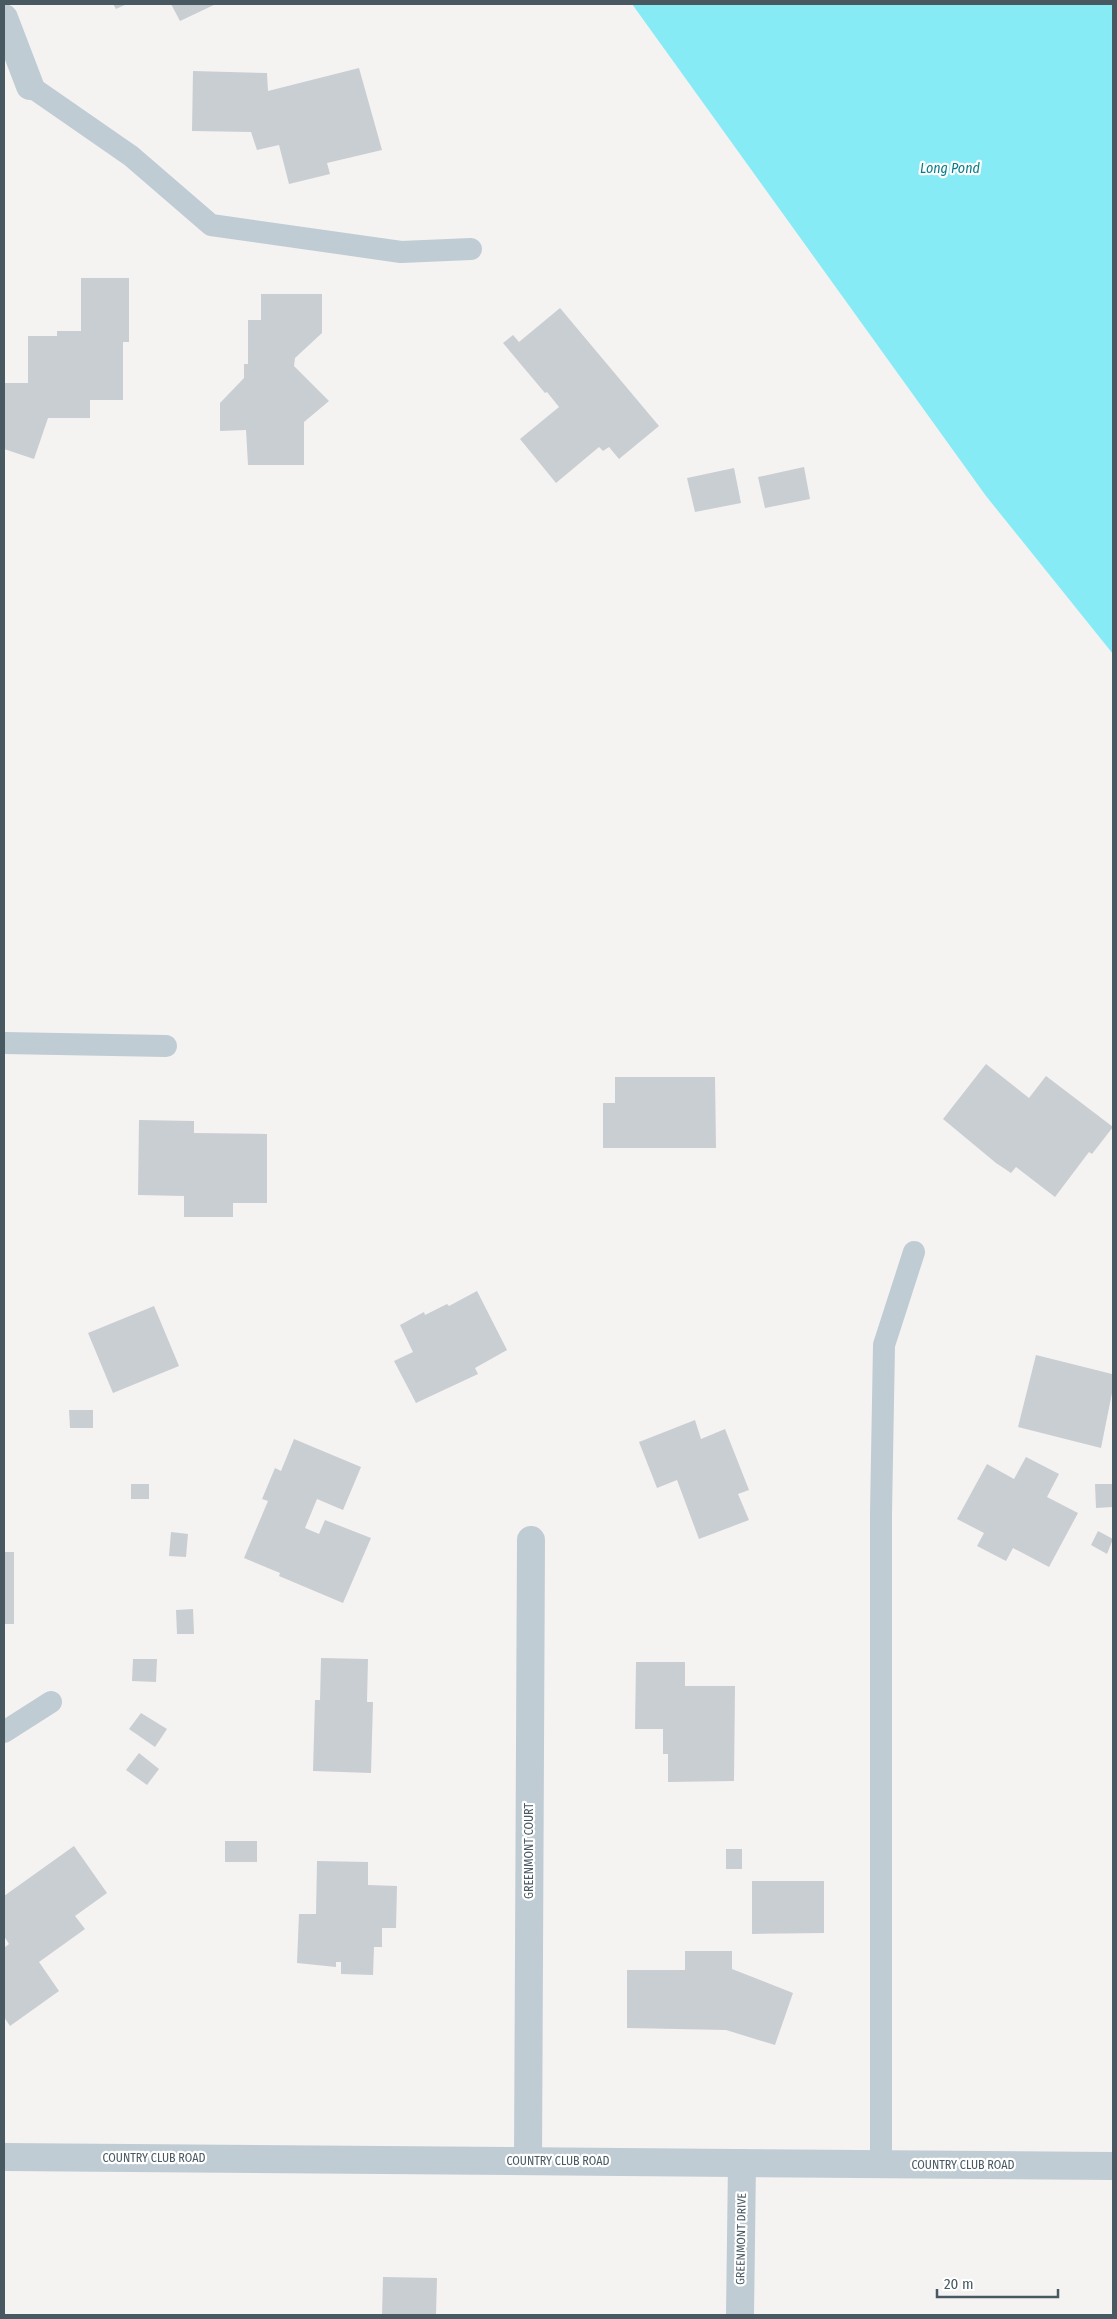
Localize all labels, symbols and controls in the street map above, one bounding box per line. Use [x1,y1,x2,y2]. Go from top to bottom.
water label: Long Pond [920,160,980,177]
street label: GREENMONT COURT [522,1803,536,1899]
street label: COUNTRY CLUB ROAD [102,2151,206,2165]
street label: COUNTRY CLUB ROAD [506,2154,610,2168]
street label: COUNTRY CLUB ROAD [911,2158,1015,2172]
street label: GREENMONT DRIVE [733,2193,749,2285]
scale bar [937,2266,1058,2298]
text: 20 m [944,2275,974,2293]

